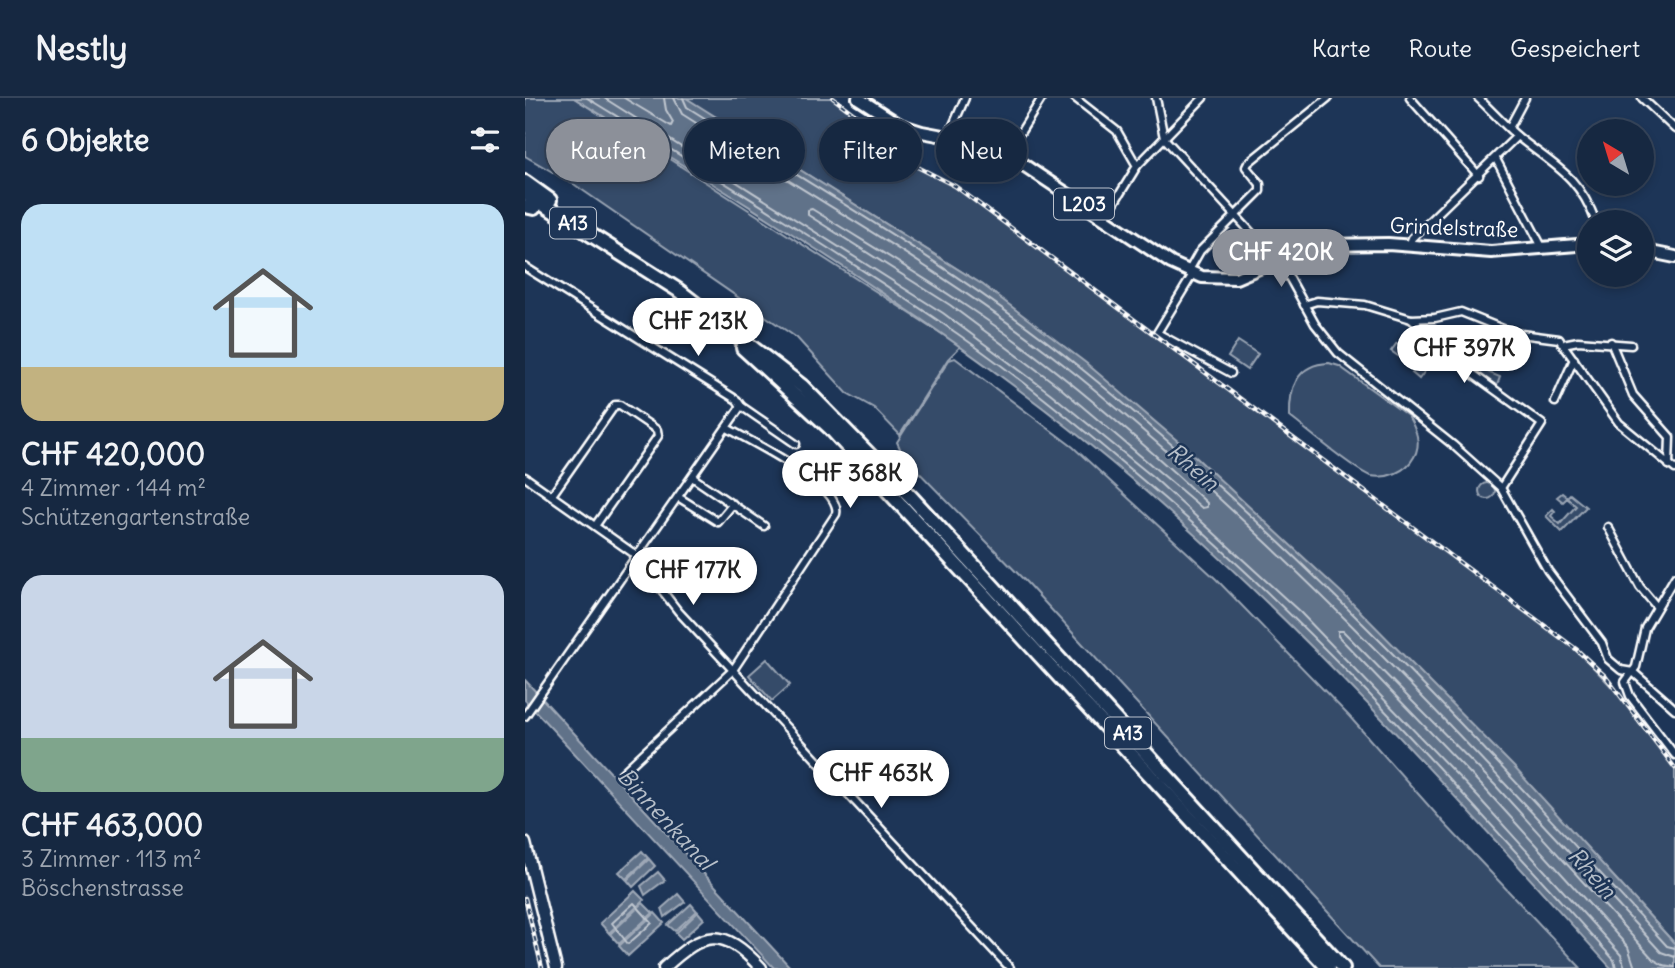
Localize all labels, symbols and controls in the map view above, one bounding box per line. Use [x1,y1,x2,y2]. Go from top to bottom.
text: Nestly [35,27,128,69]
text: Karte [1312,33,1371,63]
text: Route [1409,33,1472,63]
text: Gespeichert [1510,33,1640,63]
chip: Kaufen [546,119,670,182]
chip: Mieten [684,119,805,182]
chip: Filter [819,119,922,182]
chip: Neu [936,119,1027,182]
north arrow [1577,119,1654,196]
map controls [1577,119,1654,287]
text: 6 Objekte [21,121,149,159]
icon: filters [466,121,504,159]
road number: L203 [1054,188,1114,220]
road number: A13 [550,208,596,238]
button: layers [1577,210,1654,287]
street label: Grindelstraße [1389,212,1519,243]
pin: CHF 420K [1209,230,1353,289]
text: CHF 420K [1228,237,1334,266]
icon: home [200,250,326,376]
pin: CHF 213K [626,299,770,358]
text: CHF 213K [649,306,747,335]
pin: CHF 397K [1392,326,1536,385]
text: CHF 397K [1413,333,1515,362]
text: CHF 420,000 [21,435,205,473]
water label: Rhein [1162,436,1226,497]
pin: CHF 368K [778,450,922,510]
text: CHF 368K [798,458,902,487]
text: 4 Zimmer · 144 m² [21,473,206,502]
text: Schützengartenstraße [21,502,250,531]
pin: CHF 177K [621,547,765,607]
text: CHF 177K [645,555,741,584]
icon: home [200,621,326,747]
road number: A13 [1105,718,1151,748]
pin: CHF 463K [809,750,953,810]
text: CHF 463K [829,758,933,787]
water label: Binnenkanal [612,762,723,878]
text: CHF 463,000 [21,806,203,844]
water label: Rhein [1562,841,1623,905]
text: 3 Zimmer · 113 m² [21,844,202,873]
text: Böschenstrasse [21,873,184,902]

